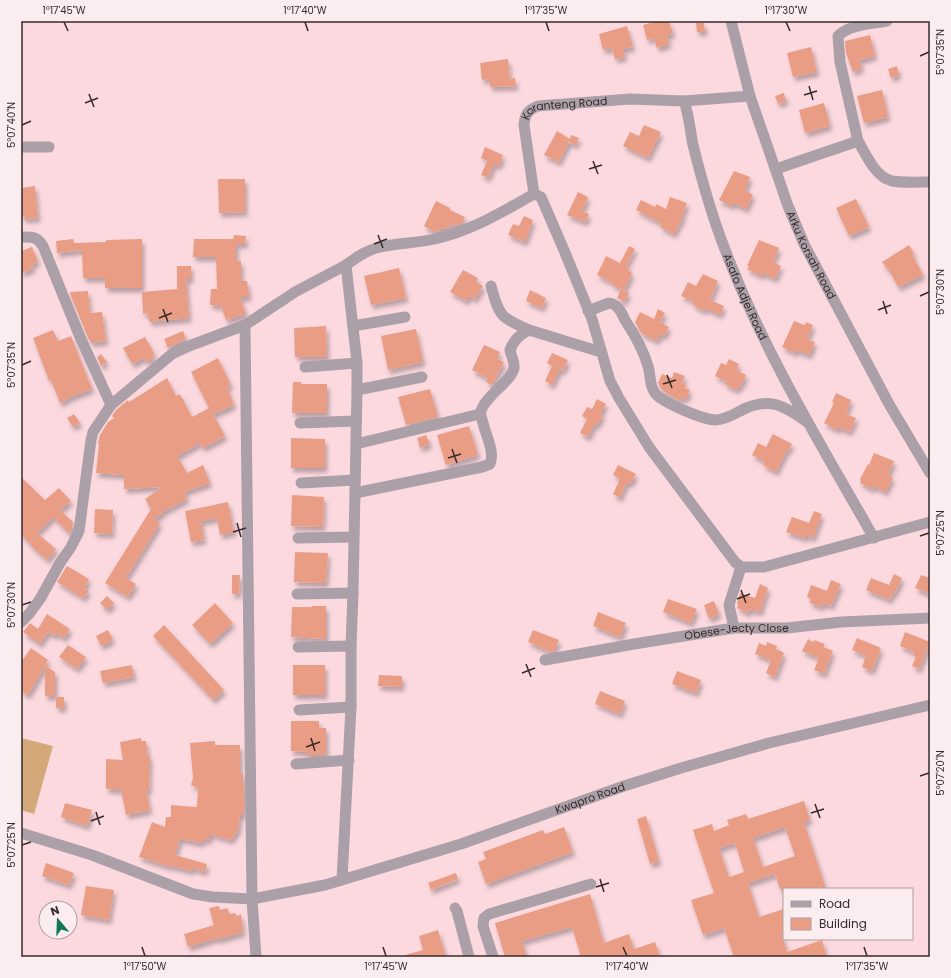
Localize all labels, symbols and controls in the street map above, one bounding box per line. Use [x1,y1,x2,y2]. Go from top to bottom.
text: 1°17'45"W [43,3,86,18]
text: 1°17'40"W [284,3,327,18]
text: 1°17'35"W [525,3,567,18]
text: 1°17'30"W [765,3,807,18]
text: 5°07'35"N [933,29,948,75]
street label: Koranteng Road [517,93,608,122]
text: 5°07'40"N [4,102,19,148]
street label: Arku Korsah Road [783,208,840,302]
street label: Asafo Adjei Road [719,251,771,343]
text: 5°07'30"N [933,269,948,315]
text: 5°07'35"N [4,342,19,388]
text: 5°07'25"N [933,510,948,556]
text: 5°07'30"N [4,582,19,628]
street label: Obese-Jecty Close [683,620,789,644]
text: 5°07'20"N [933,750,948,796]
street label: Kwapro Road [553,778,627,818]
text: 5°07'25"N [4,822,19,868]
legend [783,888,913,940]
text: Road [819,895,850,912]
north arrow [38,900,78,940]
text: N [48,902,61,919]
text: Building [819,915,867,932]
text: 1°17'50"W [124,959,167,974]
text: 1°17'45"W [365,959,408,974]
text: 1°17'40"W [606,959,649,974]
text: 1°17'35"W [846,959,888,974]

